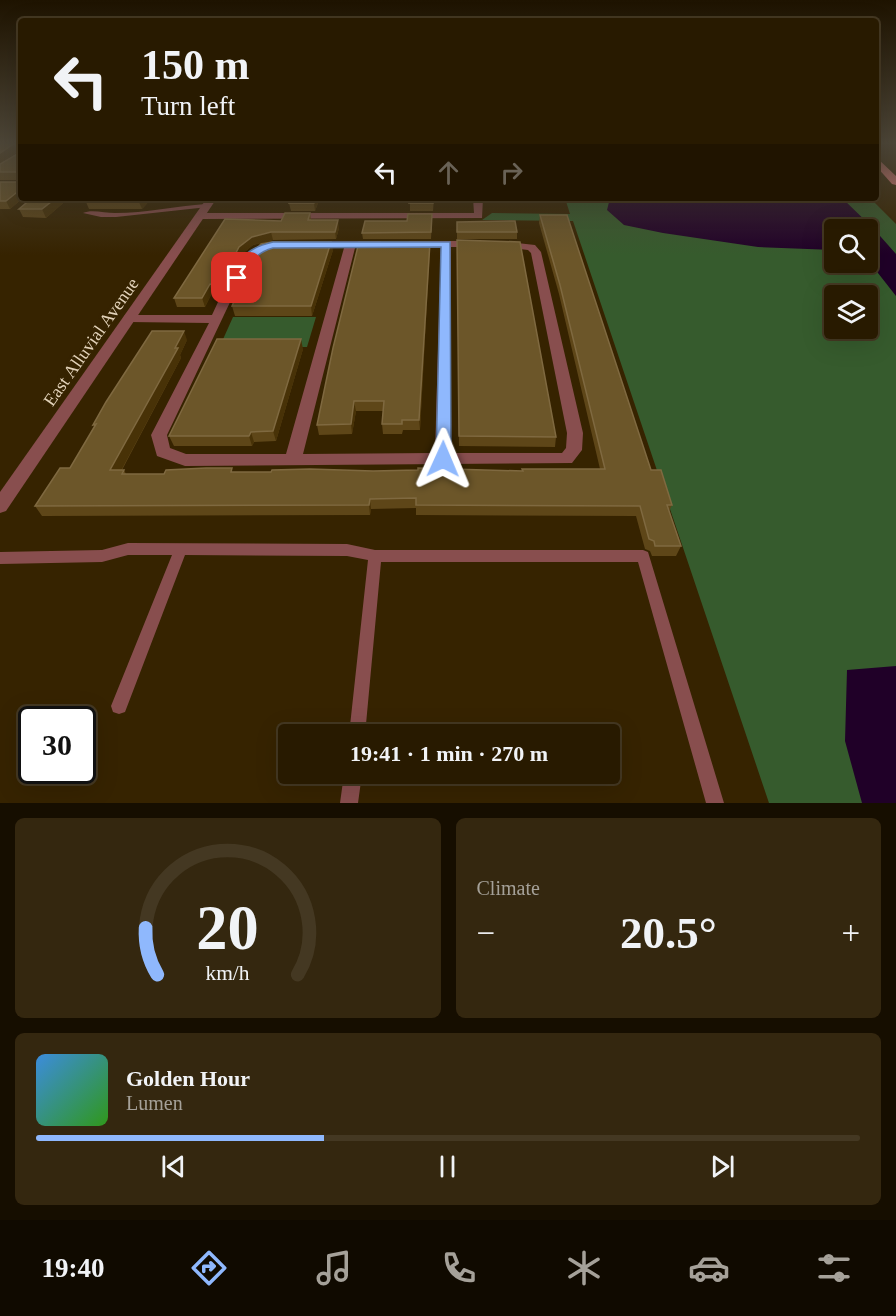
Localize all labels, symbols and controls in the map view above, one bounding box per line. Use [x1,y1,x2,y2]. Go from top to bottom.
icon: left [42,42,120,120]
text: 150 m [141,42,250,88]
text: Turn left [141,91,235,121]
icon: left [369,156,402,189]
icon: ahead [432,156,465,189]
icon: right [495,156,528,189]
map controls [824,219,878,339]
button: search [824,219,878,273]
pin [211,252,262,303]
icon: arrive [220,261,253,294]
street label: East Alluvial Avenue [39,274,143,410]
button: layers [824,285,878,339]
position arrow [411,427,475,491]
speed limit sign: 30 [18,706,96,784]
text: 19:41 · 1 min · 270 m [350,741,548,766]
text: Climate [477,877,540,899]
text: 20 [197,893,259,962]
text: 20.5° [620,908,717,958]
text: − [477,915,495,951]
text: + [841,915,860,951]
text: km/h [206,961,250,985]
text: Golden Hour [126,1066,250,1091]
text: Lumen [126,1092,183,1114]
icon: previous [157,1150,190,1183]
icon: pause [431,1150,464,1183]
icon: next [706,1150,739,1183]
icon: directions [188,1247,230,1289]
icon: music [313,1247,355,1289]
icon: phone [438,1247,480,1289]
icon: climate [563,1247,605,1289]
icon: car [688,1247,730,1289]
icon: filters [813,1247,855,1289]
text: 19:40 [42,1253,105,1283]

